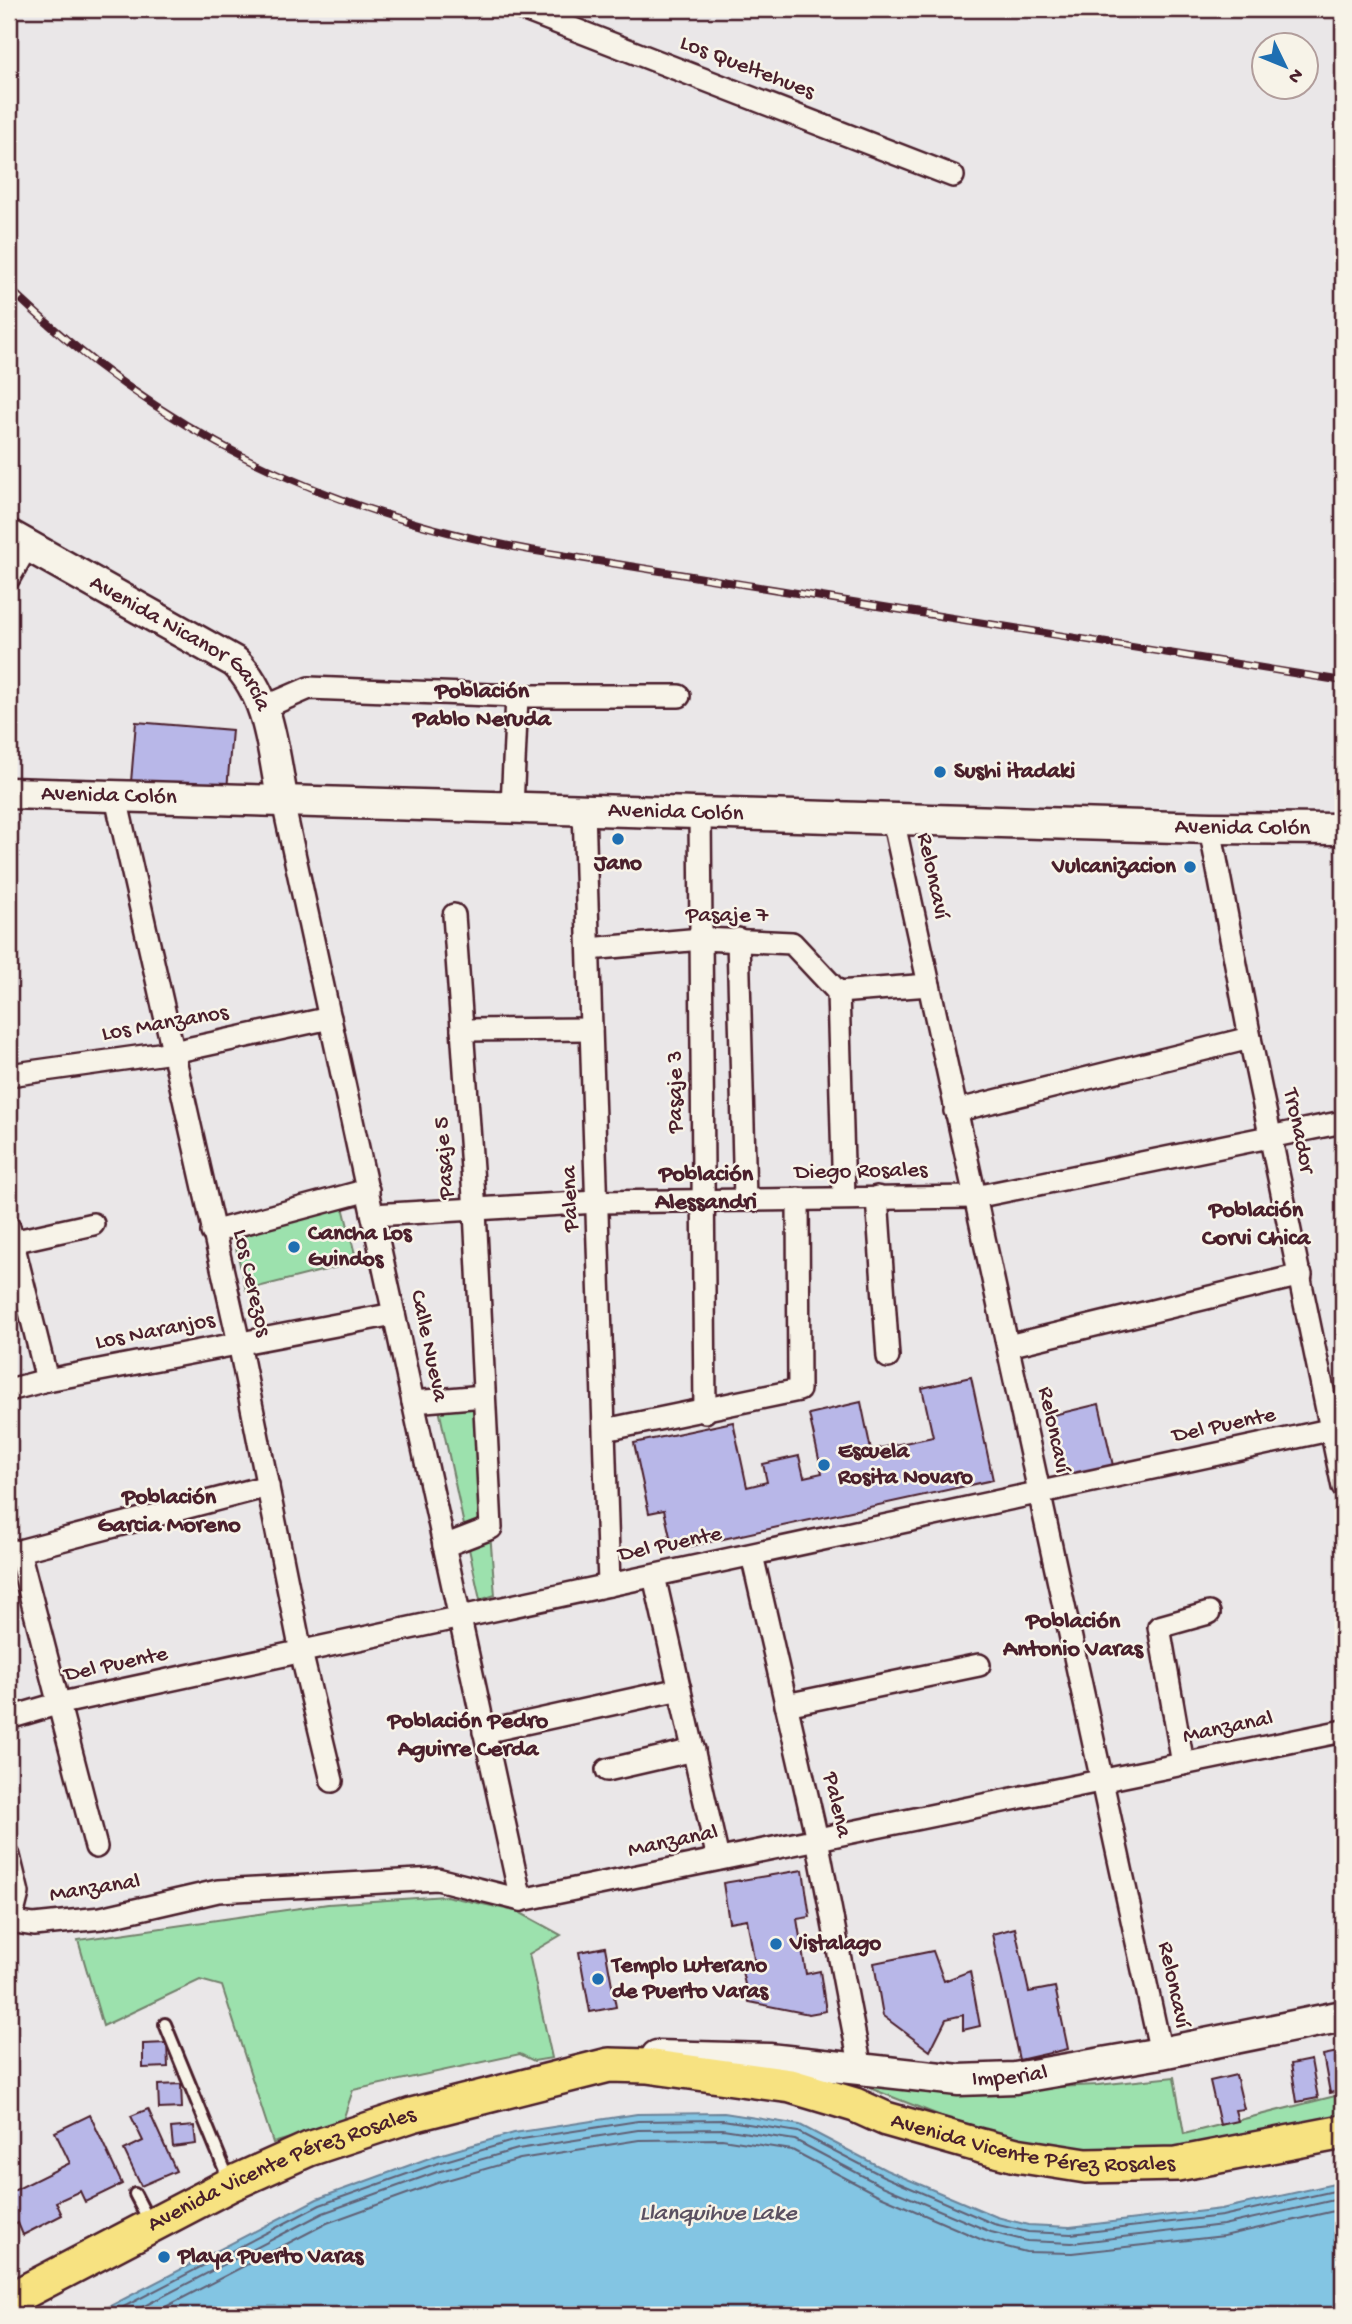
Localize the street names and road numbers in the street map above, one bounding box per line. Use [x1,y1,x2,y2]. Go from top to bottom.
street label: Los Queltehues [676,30,819,106]
street label: Avenida Nicanor García [85,569,277,716]
street label: Avenida Colón [41,780,177,811]
street label: Avenida Colón [608,797,744,828]
street label: Avenida Colón [1174,813,1310,842]
street label: Reloncaví [910,830,955,923]
street label: Pasaje 7 [685,903,769,930]
street label: Los Manzanos [100,999,231,1048]
street label: Pasaje 3 [663,1051,690,1134]
street label: Tronador [1275,1084,1321,1178]
street label: Pasaje 5 [429,1116,461,1201]
street label: Diego Rosales [792,1157,928,1187]
street label: Palena [556,1164,586,1233]
street label: Los Cerezos [226,1227,277,1340]
street label: Calle Nueva [403,1288,453,1405]
street label: Los Naranjos [93,1307,217,1357]
street label: Reloncaví [1031,1384,1076,1477]
street label: Del Puente [1168,1402,1279,1451]
street label: Del Puente [614,1521,725,1570]
street label: Del Puente [60,1641,171,1690]
street label: Manzanal [1181,1705,1275,1751]
street label: Palena [815,1769,857,1841]
street label: Manzanal [626,1819,720,1865]
street label: Manzanal [48,1869,142,1909]
street label: Reloncaví [1151,1939,1196,2032]
street label: Imperial [971,2059,1050,2093]
street label: Avenida Vicente Pérez Rosales [143,2101,420,2239]
street label: Avenida Vicente Pérez Rosales [888,2108,1176,2180]

